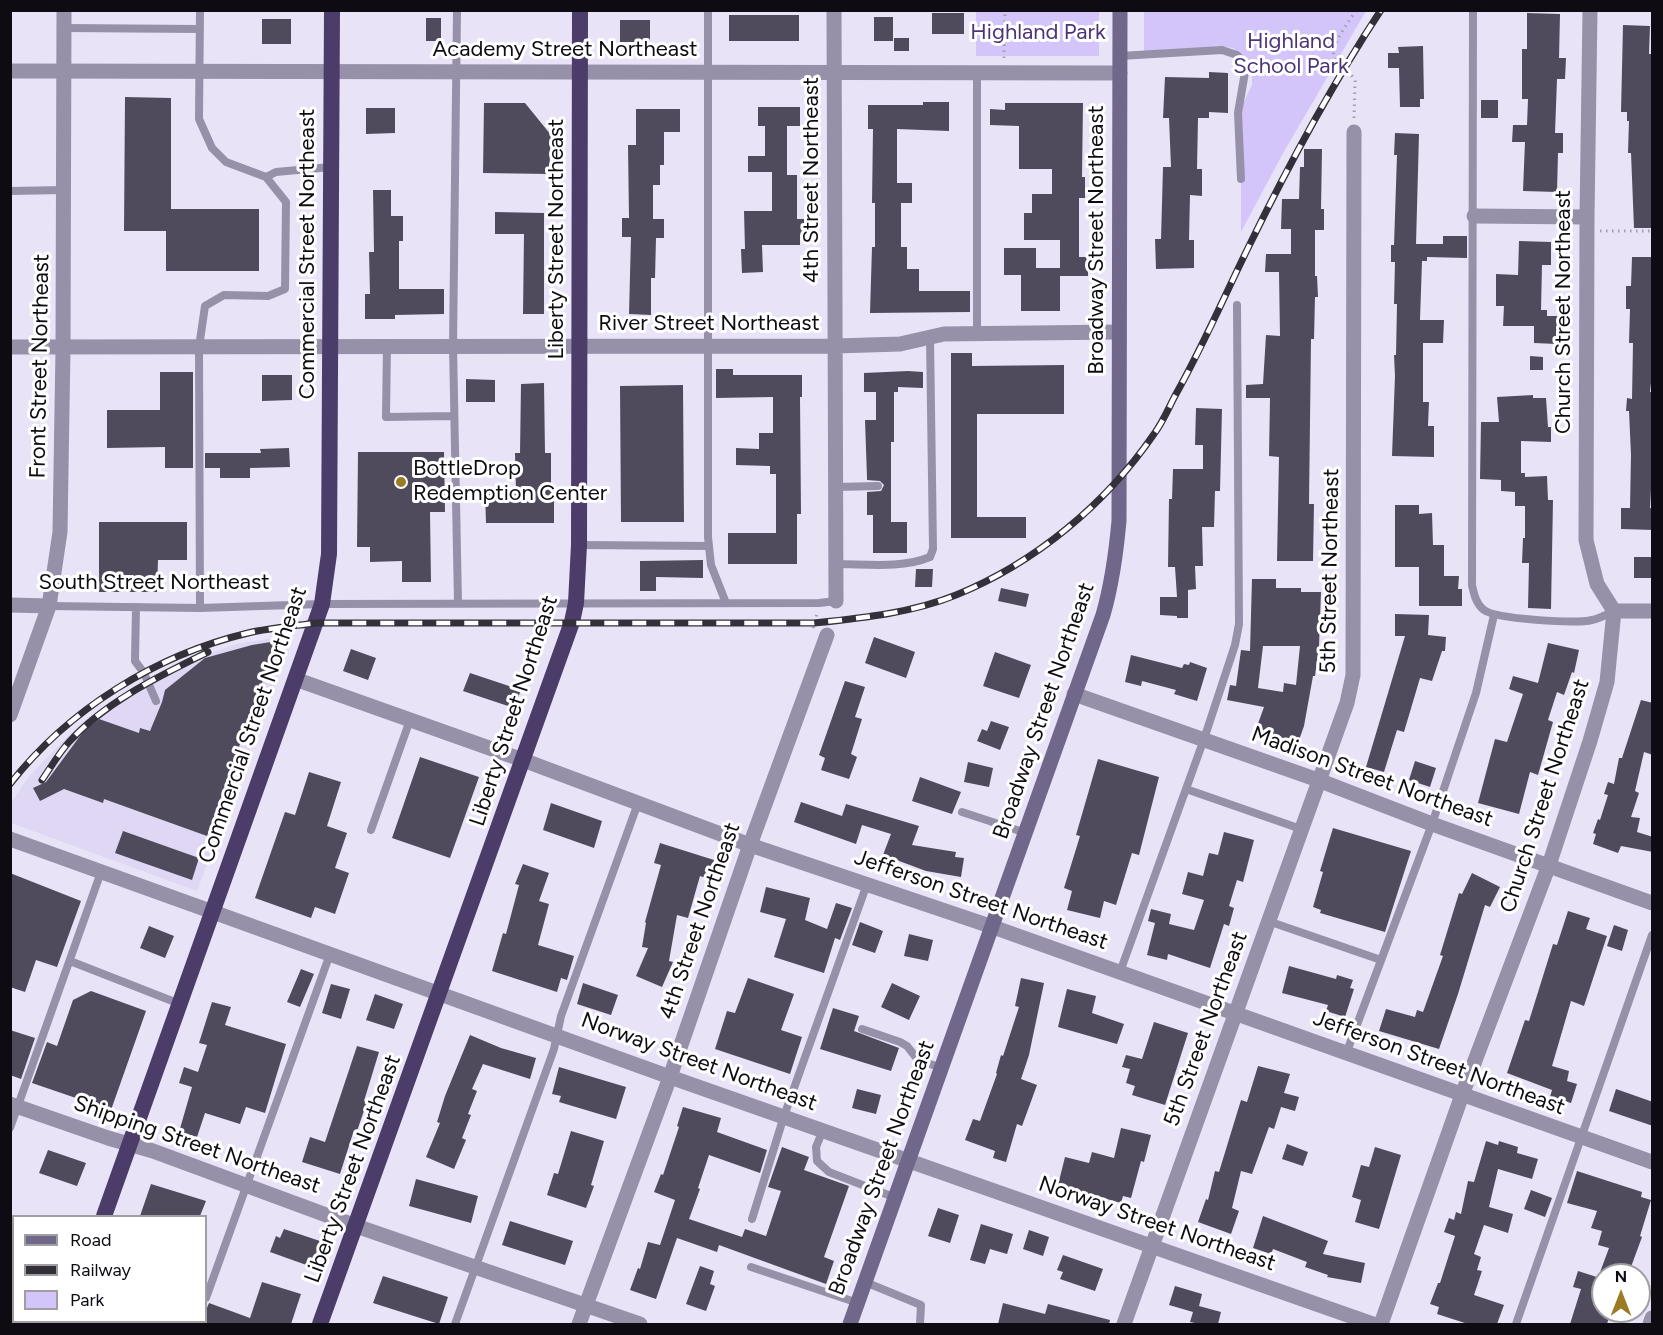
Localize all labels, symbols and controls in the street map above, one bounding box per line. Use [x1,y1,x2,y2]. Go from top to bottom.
park label: Highland Park [970,20,1106,46]
park label: Highland School Park [1233,29,1349,80]
street label: Academy Street Northeast [433,37,697,63]
street label: 4th Street Northeast [799,77,825,283]
street label: Broadway Street Northeast [1084,105,1110,375]
street label: Commercial Street Northeast [295,109,321,399]
street label: Liberty Street Northeast [544,119,570,359]
street label: Church Street Northeast [1551,190,1577,434]
street label: Front Street Northeast [25,253,55,479]
street label: River Street Northeast [598,311,820,337]
place label: BottleDrop Redemption Center [413,456,607,508]
street label: 5th Street Northeast [1315,468,1345,674]
marker: BottleDrop Redemption Center [394,475,408,489]
street label: South Street Northeast [38,570,270,596]
street label: Broadway Street Northeast [988,579,1100,843]
street label: Commercial Street Northeast [193,583,313,867]
street label: Liberty Street Northeast [464,592,564,830]
street label: Church Street Northeast [1495,676,1595,916]
street label: Madison Street Northeast [1248,721,1496,833]
street label: 4th Street Northeast [654,819,746,1023]
street label: Jefferson Street Northeast [851,844,1111,956]
street label: 5th Street Northeast [1158,928,1254,1130]
street label: Jefferson Street Northeast [1309,1005,1569,1121]
street label: Norway Street Northeast [578,1007,820,1117]
street label: Broadway Street Northeast [824,1037,940,1299]
street label: Liberty Street Northeast [299,1051,407,1287]
street label: Shipping Street Northeast [70,1090,324,1200]
street label: Norway Street Northeast [1035,1171,1279,1277]
legend [12,1215,207,1323]
text: Road [70,1229,111,1251]
text: Railway [70,1259,131,1281]
north arrow [1591,1263,1651,1323]
text: N [1615,1267,1627,1286]
text: Park [70,1289,104,1311]

